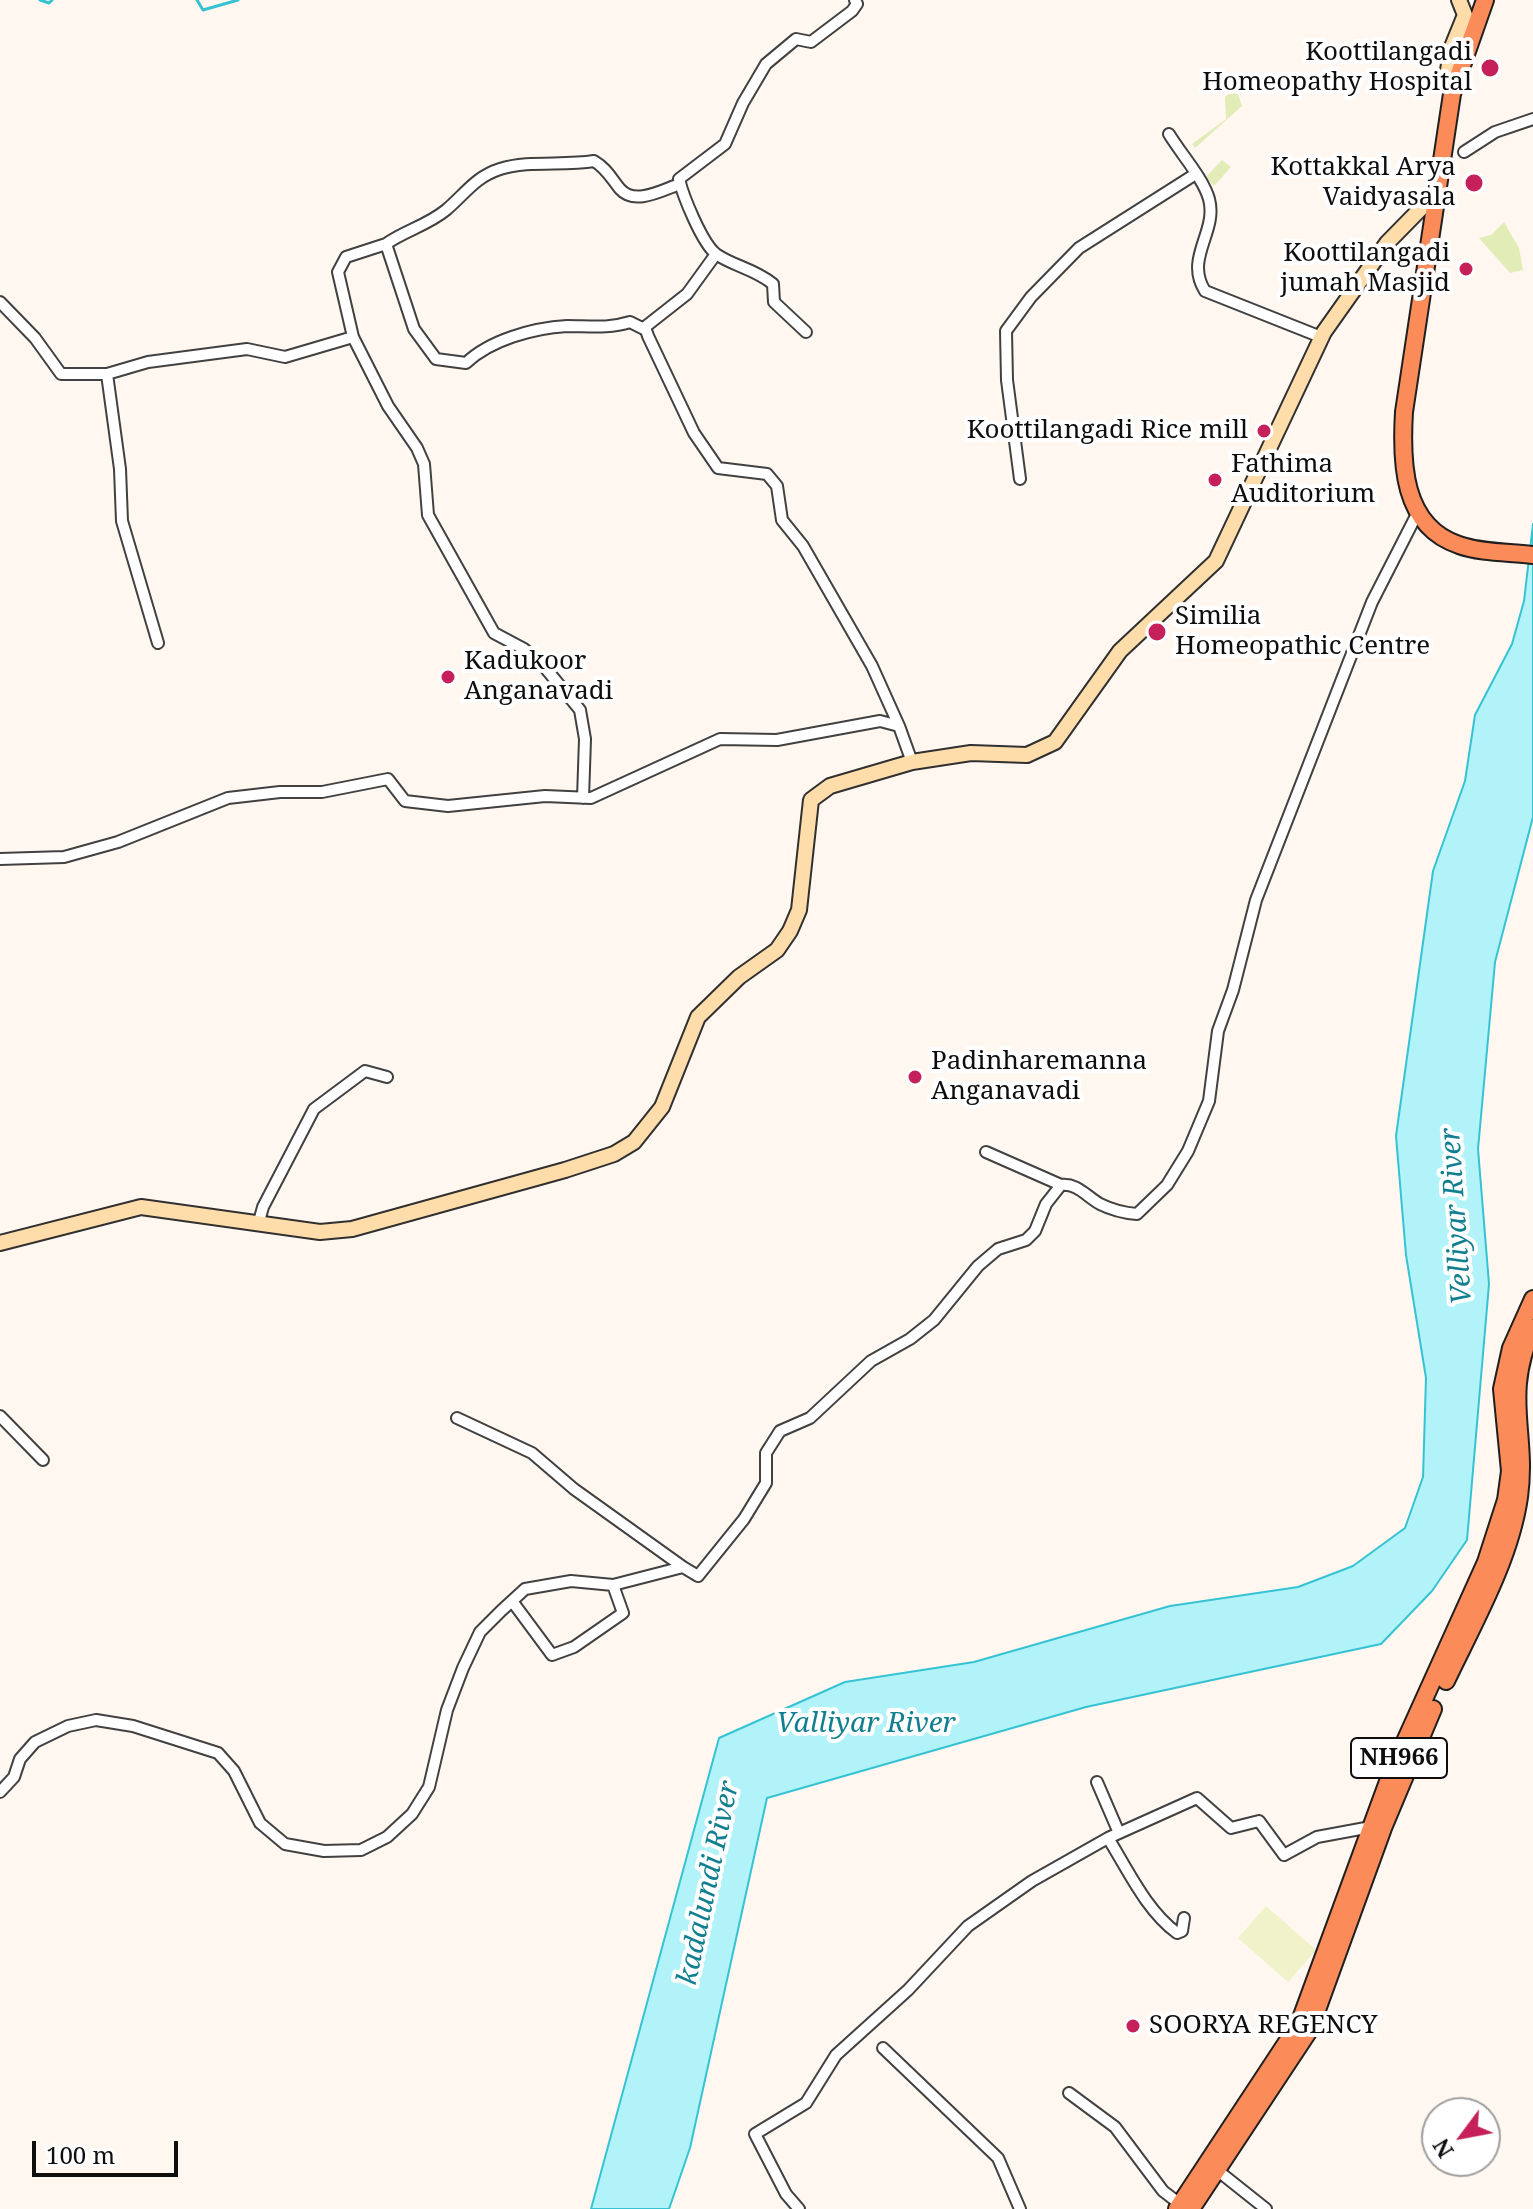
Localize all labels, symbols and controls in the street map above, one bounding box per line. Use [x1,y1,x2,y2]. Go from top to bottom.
place label: Koottilangadi Homeopathy Hospital [1202,37,1472,98]
marker: Koottilangadi Homeopathy Hospital [1479,57,1501,79]
place label: Kottakkal Arya Vaidyasala [1271,152,1456,214]
marker: Kottakkal Arya Vaidyasala [1463,172,1485,194]
place label: Koottilangadi jumah Masjid [1280,238,1450,300]
marker: Koottilangadi jumah Masjid [1457,260,1475,278]
place label: Koottilangadi Rice mill [967,415,1248,447]
marker: Koottilangadi Rice mill [1255,422,1273,440]
place label: Fathima Auditorium [1231,449,1375,510]
marker: Fathima Auditorium [1206,471,1224,489]
place label: Similia Homeopathic Centre [1175,601,1430,662]
marker: Similia Homeopathic Centre [1146,621,1168,643]
place label: Kadukoor Anganavadi [464,646,613,708]
marker: Kadukoor Anganavadi [439,668,457,686]
place label: Padinharemanna Anganavadi [931,1046,1147,1108]
marker: Padinharemanna Anganavadi [906,1068,924,1086]
water label: Velliyar River [1434,1127,1480,1305]
water label: Valliyar River [776,1707,956,1741]
road number: NH966 [1351,1738,1447,1778]
water label: kadalundi River [671,1778,747,1988]
place label: SOORYA REGENCY [1149,2010,1378,2042]
marker: SOORYA REGENCY [1124,2017,1142,2035]
north arrow [1421,2097,1501,2177]
scale bar [36,2125,182,2175]
text: N [1425,2133,1460,2164]
text: 100 m [46,2138,115,2171]

